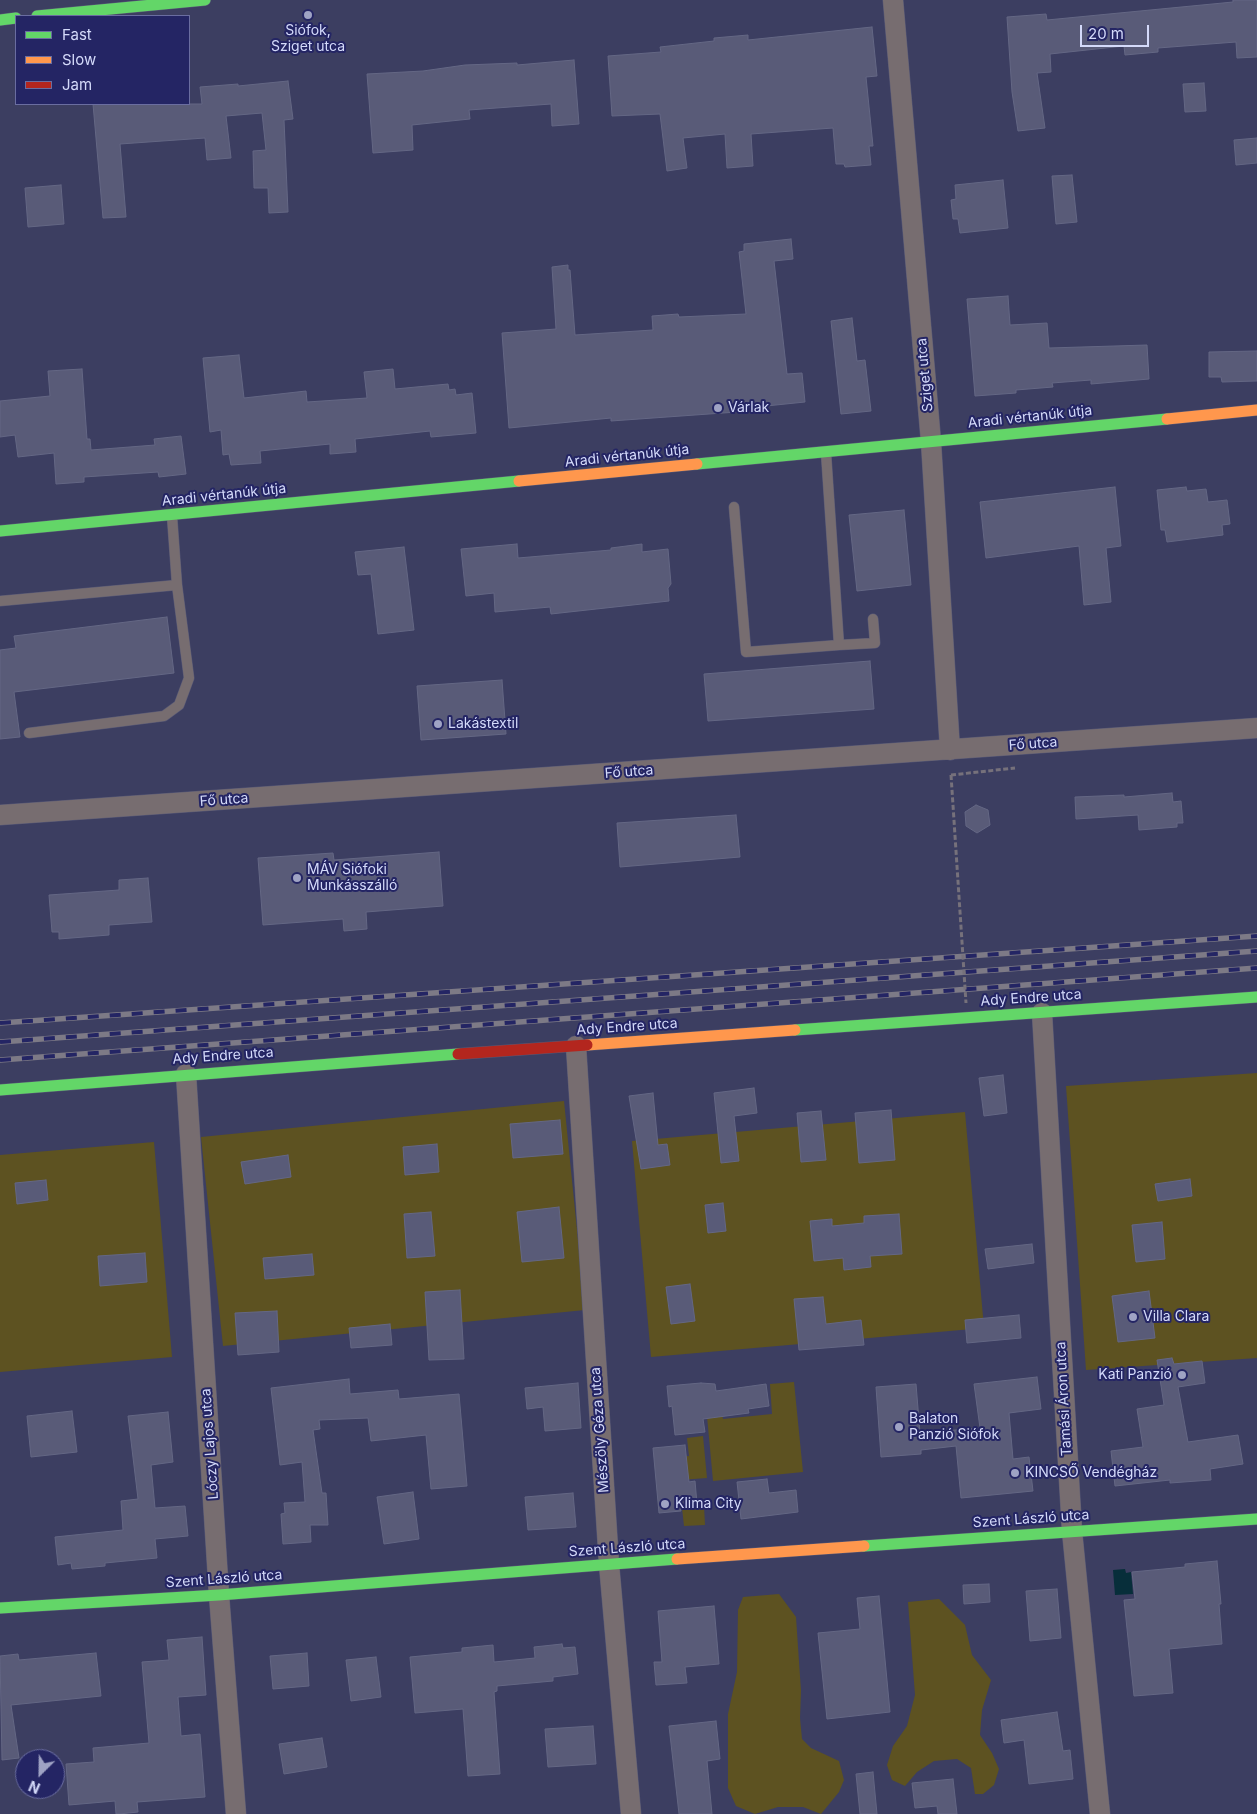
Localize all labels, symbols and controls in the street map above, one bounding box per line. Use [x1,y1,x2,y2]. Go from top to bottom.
marker: Siófok, Sziget utca [302,9,314,21]
legend [15,15,190,105]
scale bar [1082,15,1151,47]
place label: Siófok, Sziget utca [271,23,345,56]
text: 20 m [1088,24,1124,43]
text: Fast [62,25,92,44]
text: Slow [62,50,96,69]
text: Jam [62,75,92,94]
street label: Sziget utca [913,337,937,413]
place label: Várlak [728,400,769,416]
marker: Várlak [712,402,724,414]
street label: Aradi vértanúk útja [967,402,1093,432]
street label: Aradi vértanúk útja [564,441,690,471]
street label: Aradi vértanúk útja [161,480,287,510]
place label: Lakástextil [448,716,518,732]
marker: Lakástextil [432,718,444,730]
street label: Fő utca [1008,734,1058,754]
street label: Fő utca [604,762,654,782]
street label: Fő utca [199,790,249,810]
place label: MÁV Siófoki Munkásszálló [307,862,397,894]
marker: MÁV Siófoki Munkásszálló [291,872,303,884]
street label: Ady Endre utca [980,986,1082,1010]
street label: Ady Endre utca [576,1015,678,1039]
street label: Ady Endre utca [172,1044,274,1068]
place label: Villa Clara [1143,1309,1209,1325]
marker: Villa Clara [1127,1311,1139,1323]
street label: Tamási Áron utca [1053,1341,1075,1457]
street label: Mészöly Géza utca [587,1367,613,1493]
place label: Kati Panzió [1098,1367,1172,1383]
marker: Kati Panzió [1176,1369,1188,1381]
street label: Lóczy Lajos utca [198,1388,222,1500]
place label: Balaton Panzió Siófok [909,1411,999,1444]
marker: Balaton Panzió Siófok [893,1421,905,1433]
place label: KINCSŐ Vendégház [1025,1465,1157,1481]
marker: KINCSŐ Vendégház [1009,1467,1021,1479]
place label: Klima City [675,1496,742,1512]
marker: Klima City [659,1498,671,1510]
street label: Szent László utca [972,1507,1090,1531]
street label: Szent László utca [568,1536,686,1560]
street label: Szent László utca [165,1567,283,1591]
north arrow [15,1749,65,1799]
text: N [26,1777,43,1797]

